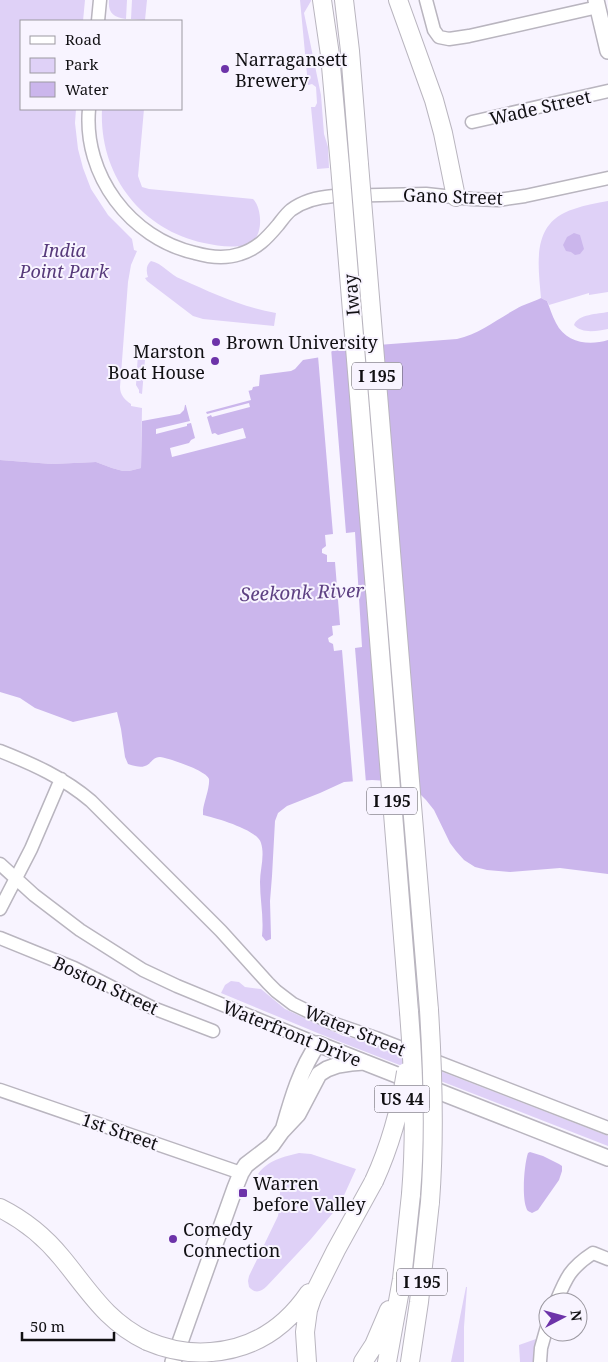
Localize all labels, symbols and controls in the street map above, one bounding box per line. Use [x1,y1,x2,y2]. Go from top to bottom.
legend [20,20,182,110]
text: Road [65,29,101,49]
place label: Narragansett Brewery [235,47,347,92]
text: Park [65,54,99,74]
marker: Narragansett Brewery [219,63,231,75]
text: Water [65,79,108,99]
street label: Wade Street [487,84,593,130]
street label: Gano Street [403,182,503,210]
park label: India Point Park [18,238,109,283]
street label: Iway [337,272,365,317]
place label: Brown University [226,330,378,354]
marker: Brown University [210,336,222,348]
place label: Marston Boat House [108,339,205,384]
marker: Marston Boat House [209,355,221,367]
road number: I 195 [352,362,402,390]
water label: Seekonk River [239,577,365,607]
road number: I 195 [367,788,417,814]
street label: Boston Street [49,950,163,1020]
street label: Waterfront Drive [219,994,365,1072]
street label: Water Street [301,999,409,1061]
road number: US 44 [374,1086,430,1112]
street label: 1st Street [79,1107,161,1155]
place label: Warren before Valley [253,1171,366,1216]
marker: Warren before Valley [237,1187,249,1199]
place label: Comedy Connection [183,1217,281,1262]
marker: Comedy Connection [167,1233,179,1245]
road number: I 195 [397,1268,447,1295]
north arrow [538,1292,588,1342]
text: N [566,1309,586,1322]
scale bar [22,1310,115,1342]
text: 50 m [30,1316,65,1336]

